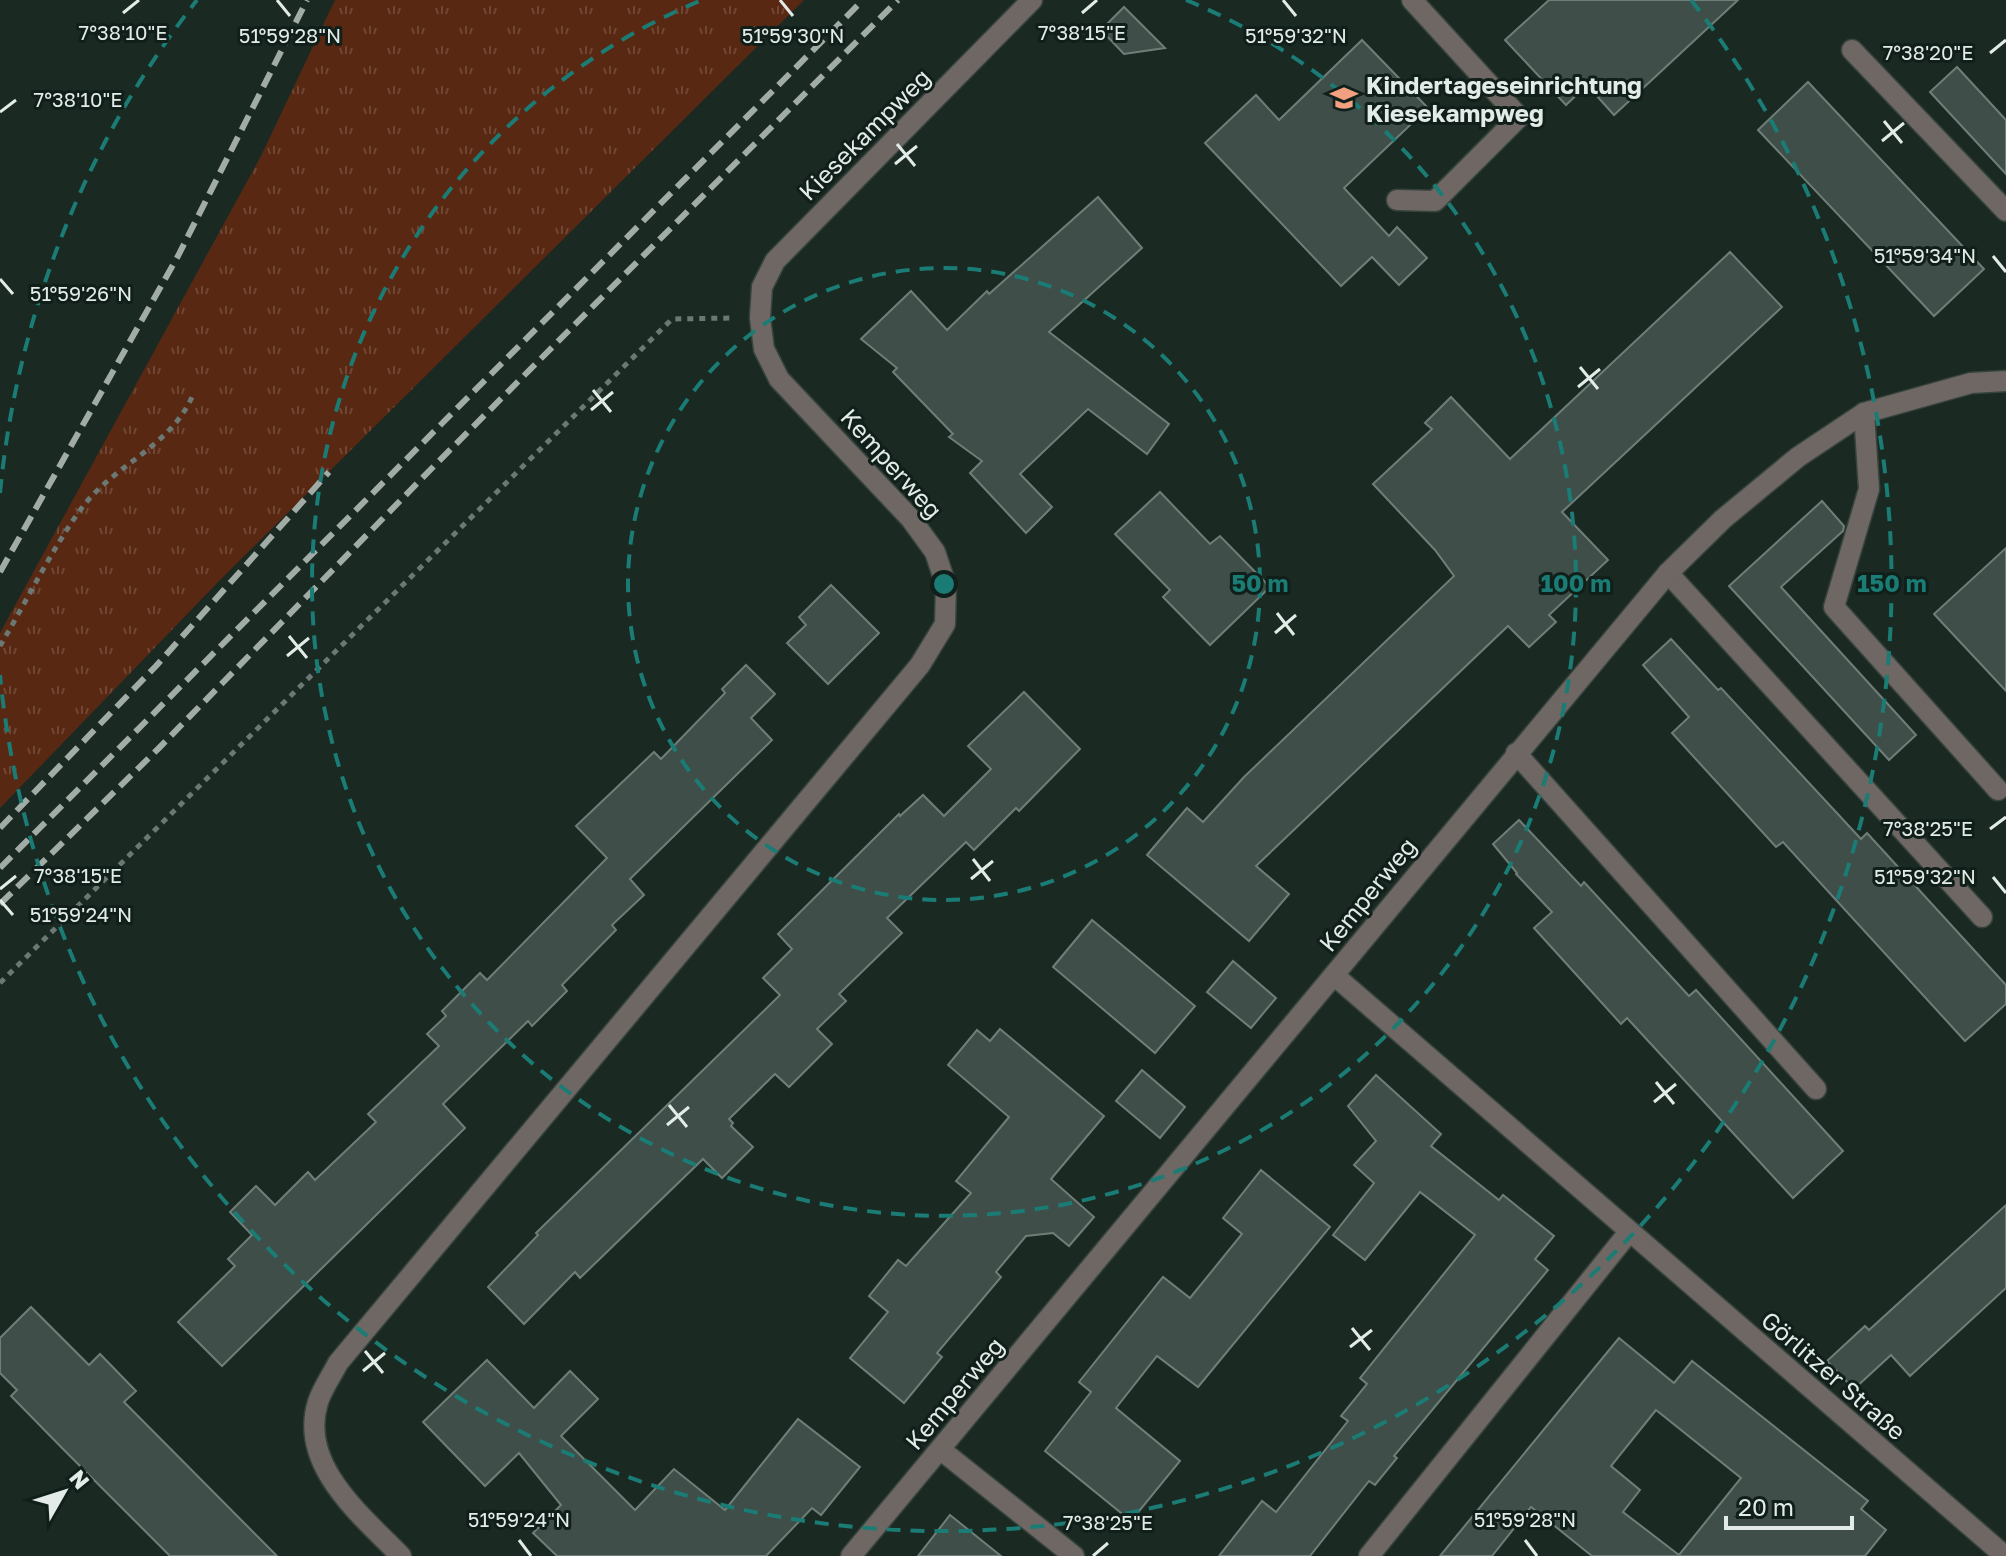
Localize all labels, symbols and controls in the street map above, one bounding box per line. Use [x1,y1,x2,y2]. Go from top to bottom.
text: 7°38'10"E [79,20,167,44]
text: 7°38'15"E [1038,20,1126,44]
text: 51°59'28"N [239,23,341,47]
text: 51°59'30"N [742,23,844,47]
text: 51°59'32"N [1245,23,1347,47]
text: 7°38'20"E [1883,40,1973,64]
street label: Kiesekampweg [792,62,936,206]
place label: Kindertageseinrichtung Kiesekampweg [1366,70,1642,127]
school or university icon: Kindertageseinrichtung Kiesekampweg [1329,83,1359,113]
text: 7°38'10"E [34,87,122,111]
text: 51°59'34"N [1874,243,1976,267]
text: 51°59'26"N [30,281,132,305]
street label: Kemperweg [835,402,949,524]
text: 50 m [1231,568,1289,597]
text: 100 m [1541,568,1611,597]
text: 150 m [1857,568,1927,597]
centre of rings [930,570,958,598]
text: 7°38'25"E [1883,816,1973,840]
street label: Kemperweg [1312,831,1422,957]
text: 7°38'15"E [34,863,122,887]
text: 51°59'32"N [1874,864,1976,888]
text: 51°59'24"N [30,902,132,926]
street label: Görlitzer Straße [1756,1305,1912,1445]
street label: Kemperweg [899,1331,1009,1455]
north arrow [24,1452,104,1532]
text: N [64,1464,96,1494]
scale bar [1726,1480,1852,1530]
text: 20 m [1738,1492,1794,1521]
text: 51°59'24"N [468,1507,570,1531]
text: 51°59'28"N [1474,1507,1576,1531]
text: 7°38'25"E [1063,1510,1153,1534]

